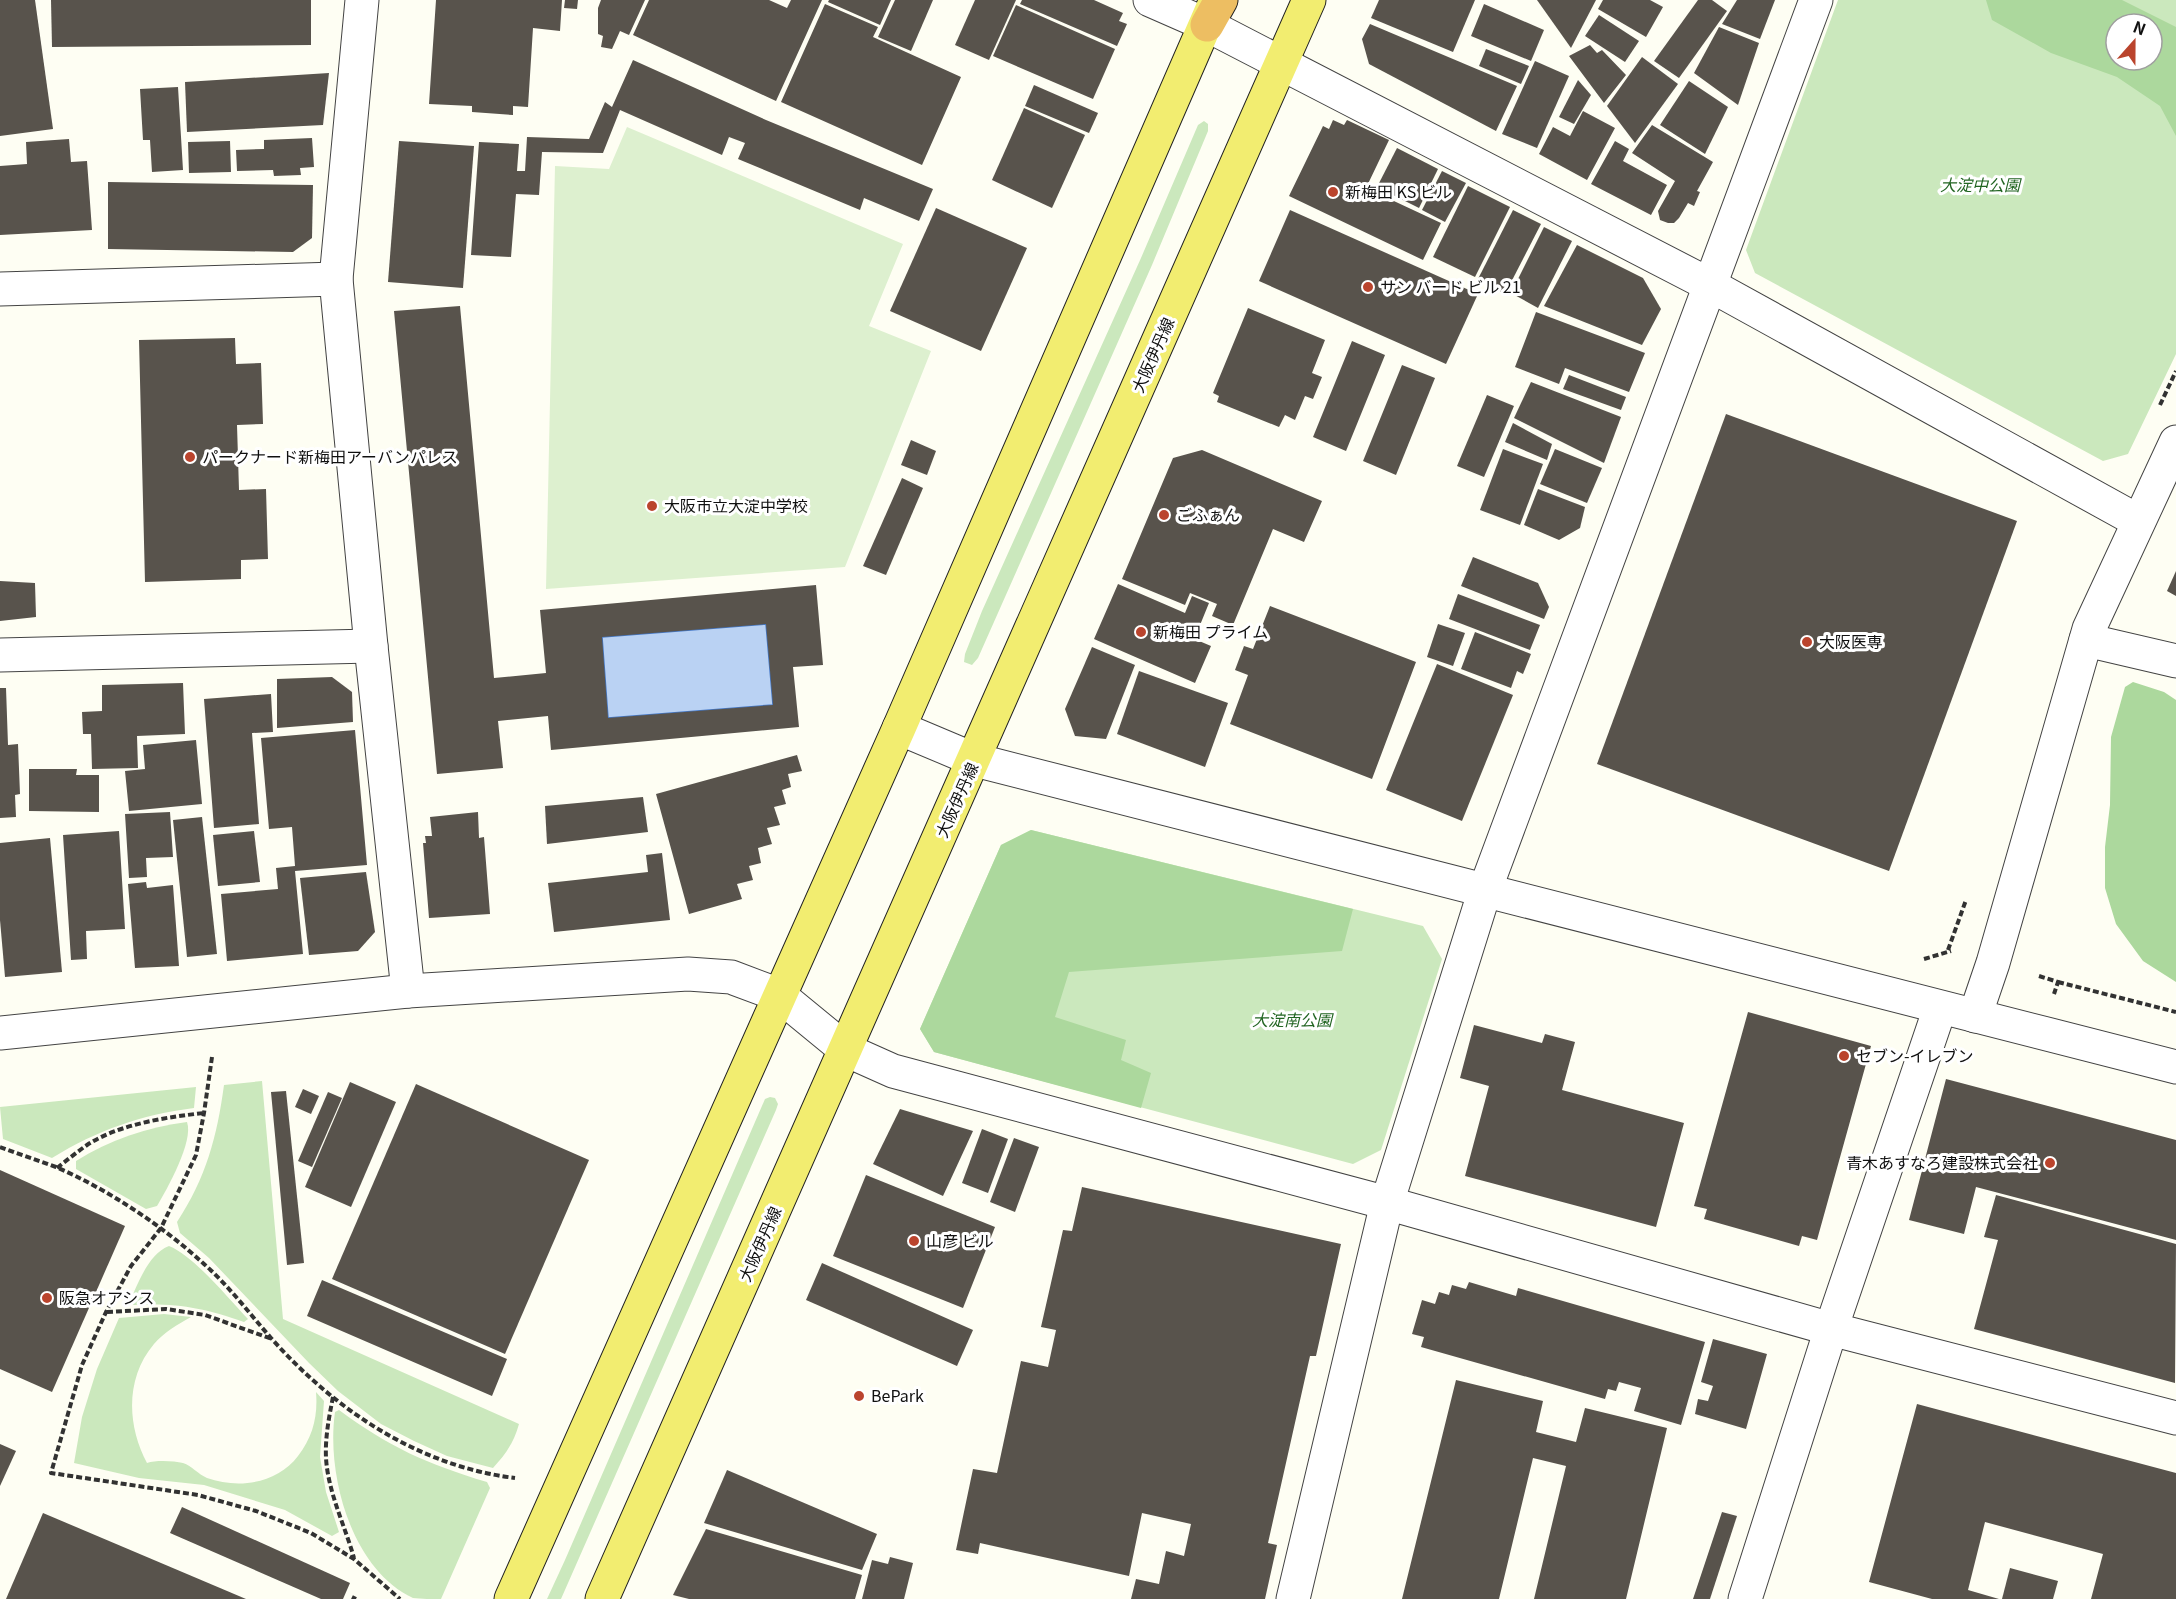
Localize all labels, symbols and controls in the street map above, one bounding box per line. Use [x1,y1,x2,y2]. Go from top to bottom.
north arrow [2104,12,2164,72]
text: N [2130,14,2150,40]
park label: 大淀中公園 [1940,172,2022,196]
place label: 新梅田 KS ビル [1345,179,1452,203]
marker: 新梅田 KS ビル [1326,185,1340,199]
place label: サン バード ビル 21 [1380,274,1521,298]
marker: サン バード ビル 21 [1361,280,1375,294]
street label: 大阪伊丹線 [1125,313,1179,396]
place label: パークナード新梅田アーバンパレス [202,444,458,468]
marker: パークナード新梅田アーバンパレス [183,450,197,464]
place label: 大阪市立大淀中学校 [664,493,808,517]
marker: 大阪市立大淀中学校 [645,499,659,513]
place label: ごふぁん [1176,502,1240,526]
marker: ごふぁん [1157,508,1171,522]
place label: 新梅田 プライム [1153,619,1268,643]
marker: 新梅田 プライム [1134,625,1148,639]
place label: 大阪医専 [1819,629,1883,653]
marker: 大阪医専 [1800,635,1814,649]
street label: 大阪伊丹線 [929,758,983,841]
park label: 大淀南公園 [1252,1007,1334,1031]
place label: セブン-イレブン [1856,1043,1974,1067]
marker: セブン-イレブン [1837,1049,1851,1063]
place label: 青木あすなろ建設株式会社 [1846,1150,2038,1174]
marker: 青木あすなろ建設株式会社 [2043,1156,2057,1170]
street label: 大阪伊丹線 [732,1202,786,1285]
place label: 山彦 ビル [926,1228,994,1252]
marker: 山彦 ビル [907,1234,921,1248]
place label: 阪急オアシス [59,1285,154,1309]
marker: 阪急オアシス [40,1291,54,1305]
place label: BePark [871,1383,924,1407]
marker: BePark [852,1389,866,1403]

